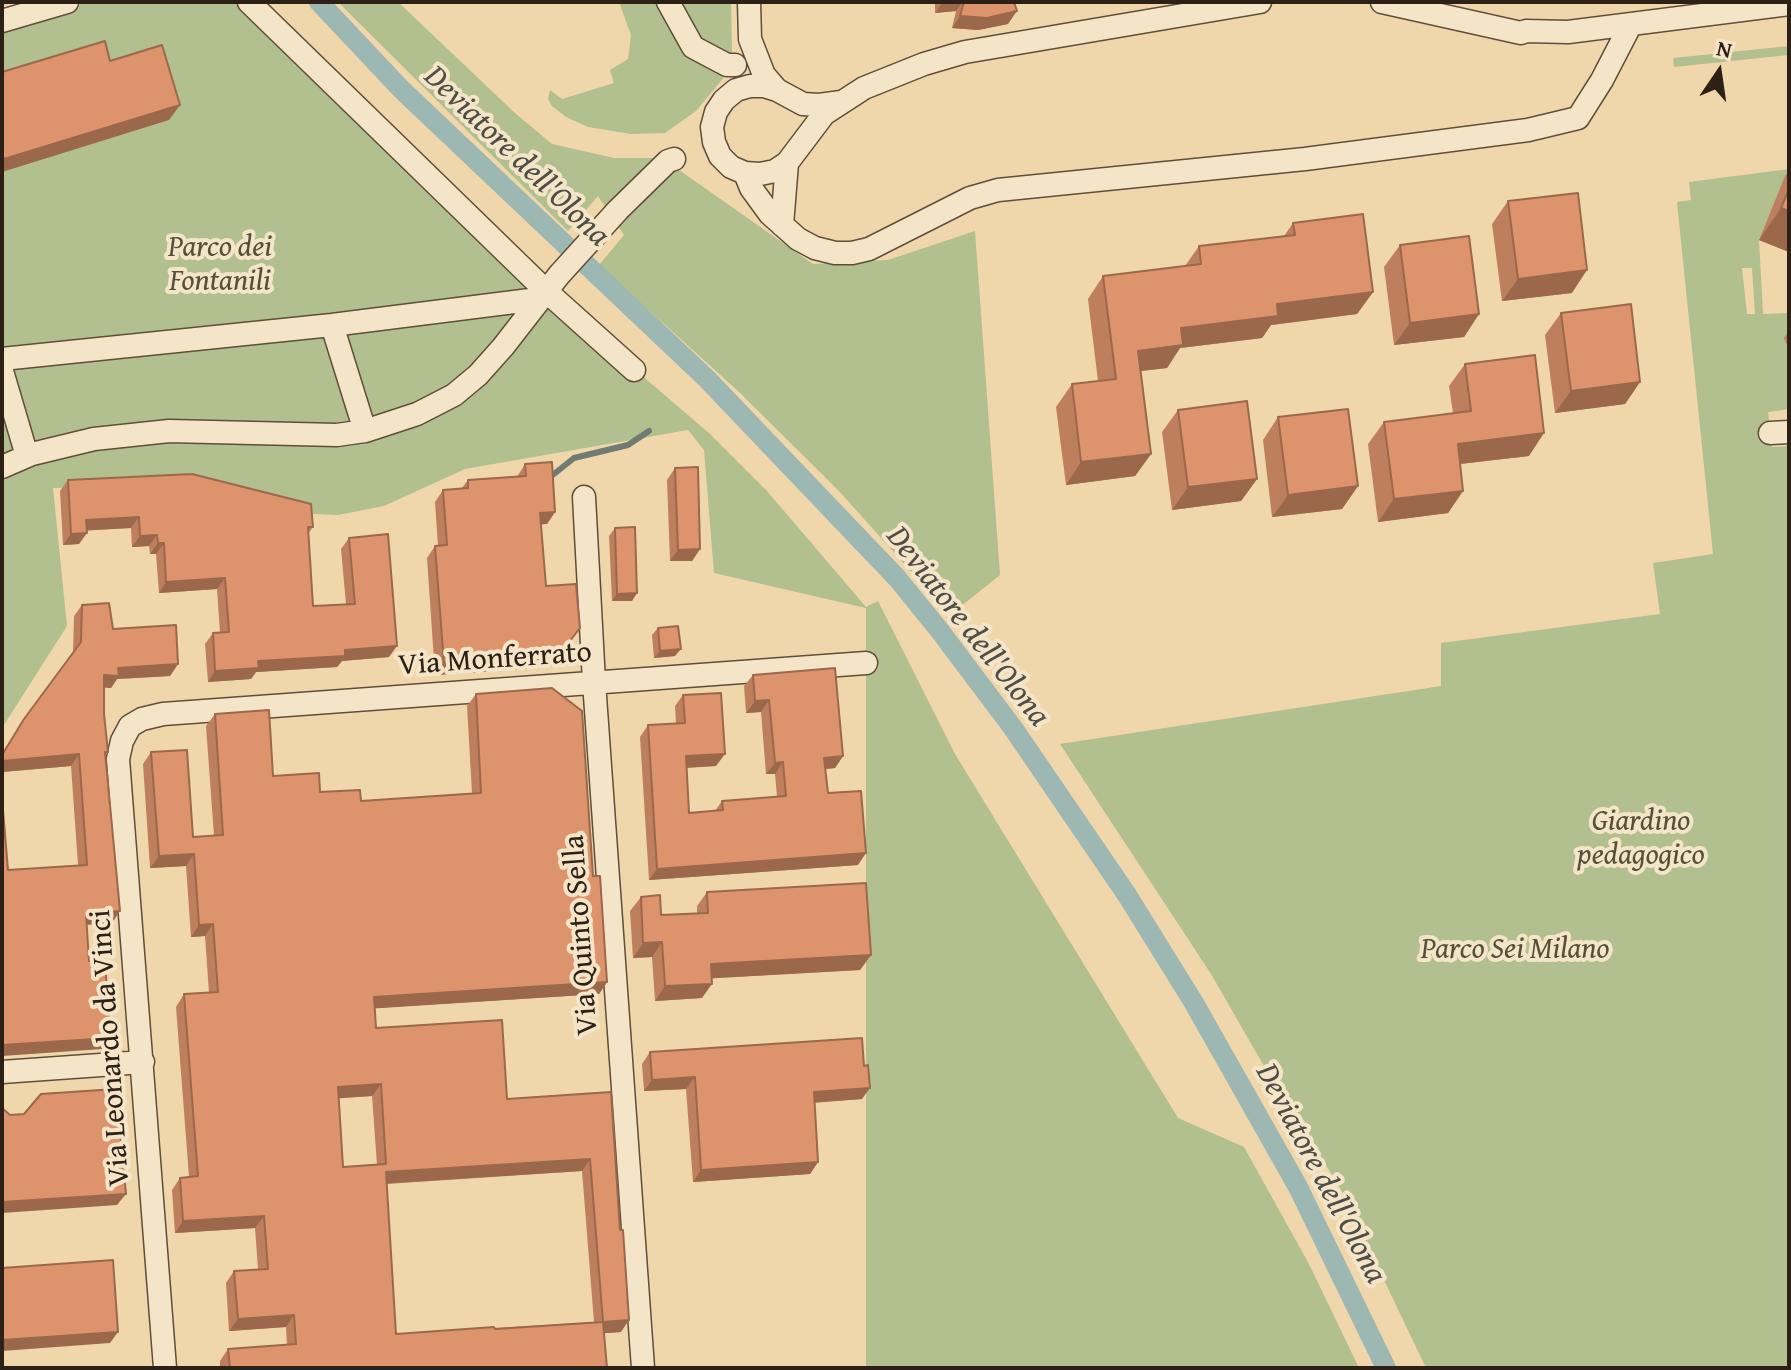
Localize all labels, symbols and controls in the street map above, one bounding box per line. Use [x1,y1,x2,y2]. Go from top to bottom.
text: N [1714,31,1735,66]
north arrow [1679,32,1759,112]
water label: Deviatore dell'Olona [415,59,617,255]
park label: Parco dei Fontanili [168,230,272,300]
water label: Deviatore dell'Olona [877,519,1057,735]
street label: Via Monferrato [397,635,593,685]
park label: Giardino pedagogico [1577,804,1705,874]
street label: Via Quinto Sella [557,834,607,1036]
street label: Via Leonardo da Vinci [83,908,139,1188]
park label: Parco Sei Milano [1421,932,1609,968]
water label: Deviatore dell'Olona [1246,1057,1394,1291]

